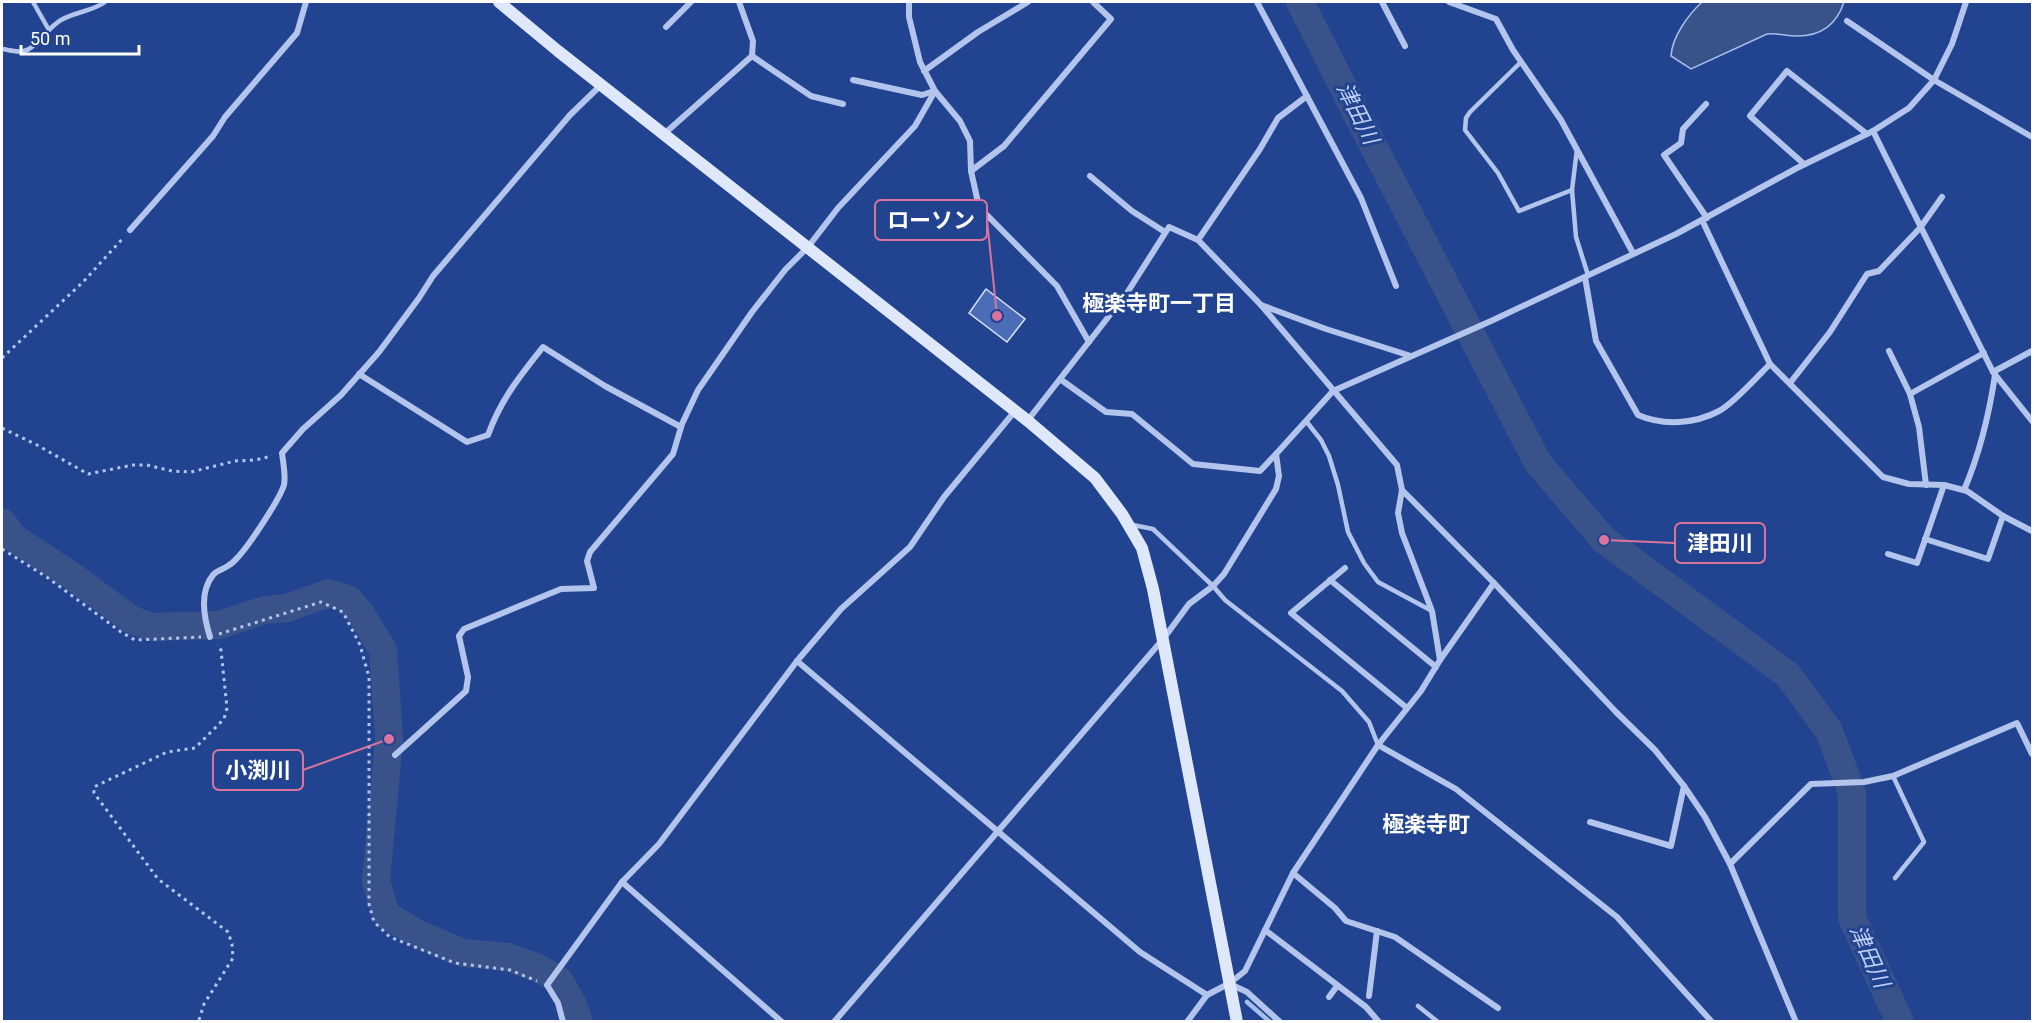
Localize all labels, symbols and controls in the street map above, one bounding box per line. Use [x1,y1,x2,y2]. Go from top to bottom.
scale bar [21,18,140,56]
text: 50 m [30,28,70,49]
water label: 津田川 [1331,78,1385,150]
callout: ローソン [875,200,987,240]
text: ローソン [887,208,975,233]
district label: 極楽寺町一丁目 [1082,291,1236,316]
callout: 津田川 [1675,523,1765,563]
text: 津田川 [1687,531,1753,556]
callout: 小渕川 [213,750,303,790]
text: 小渕川 [225,758,291,783]
district label: 極楽寺町 [1382,812,1470,837]
water label: 津田川 [1845,921,1895,993]

